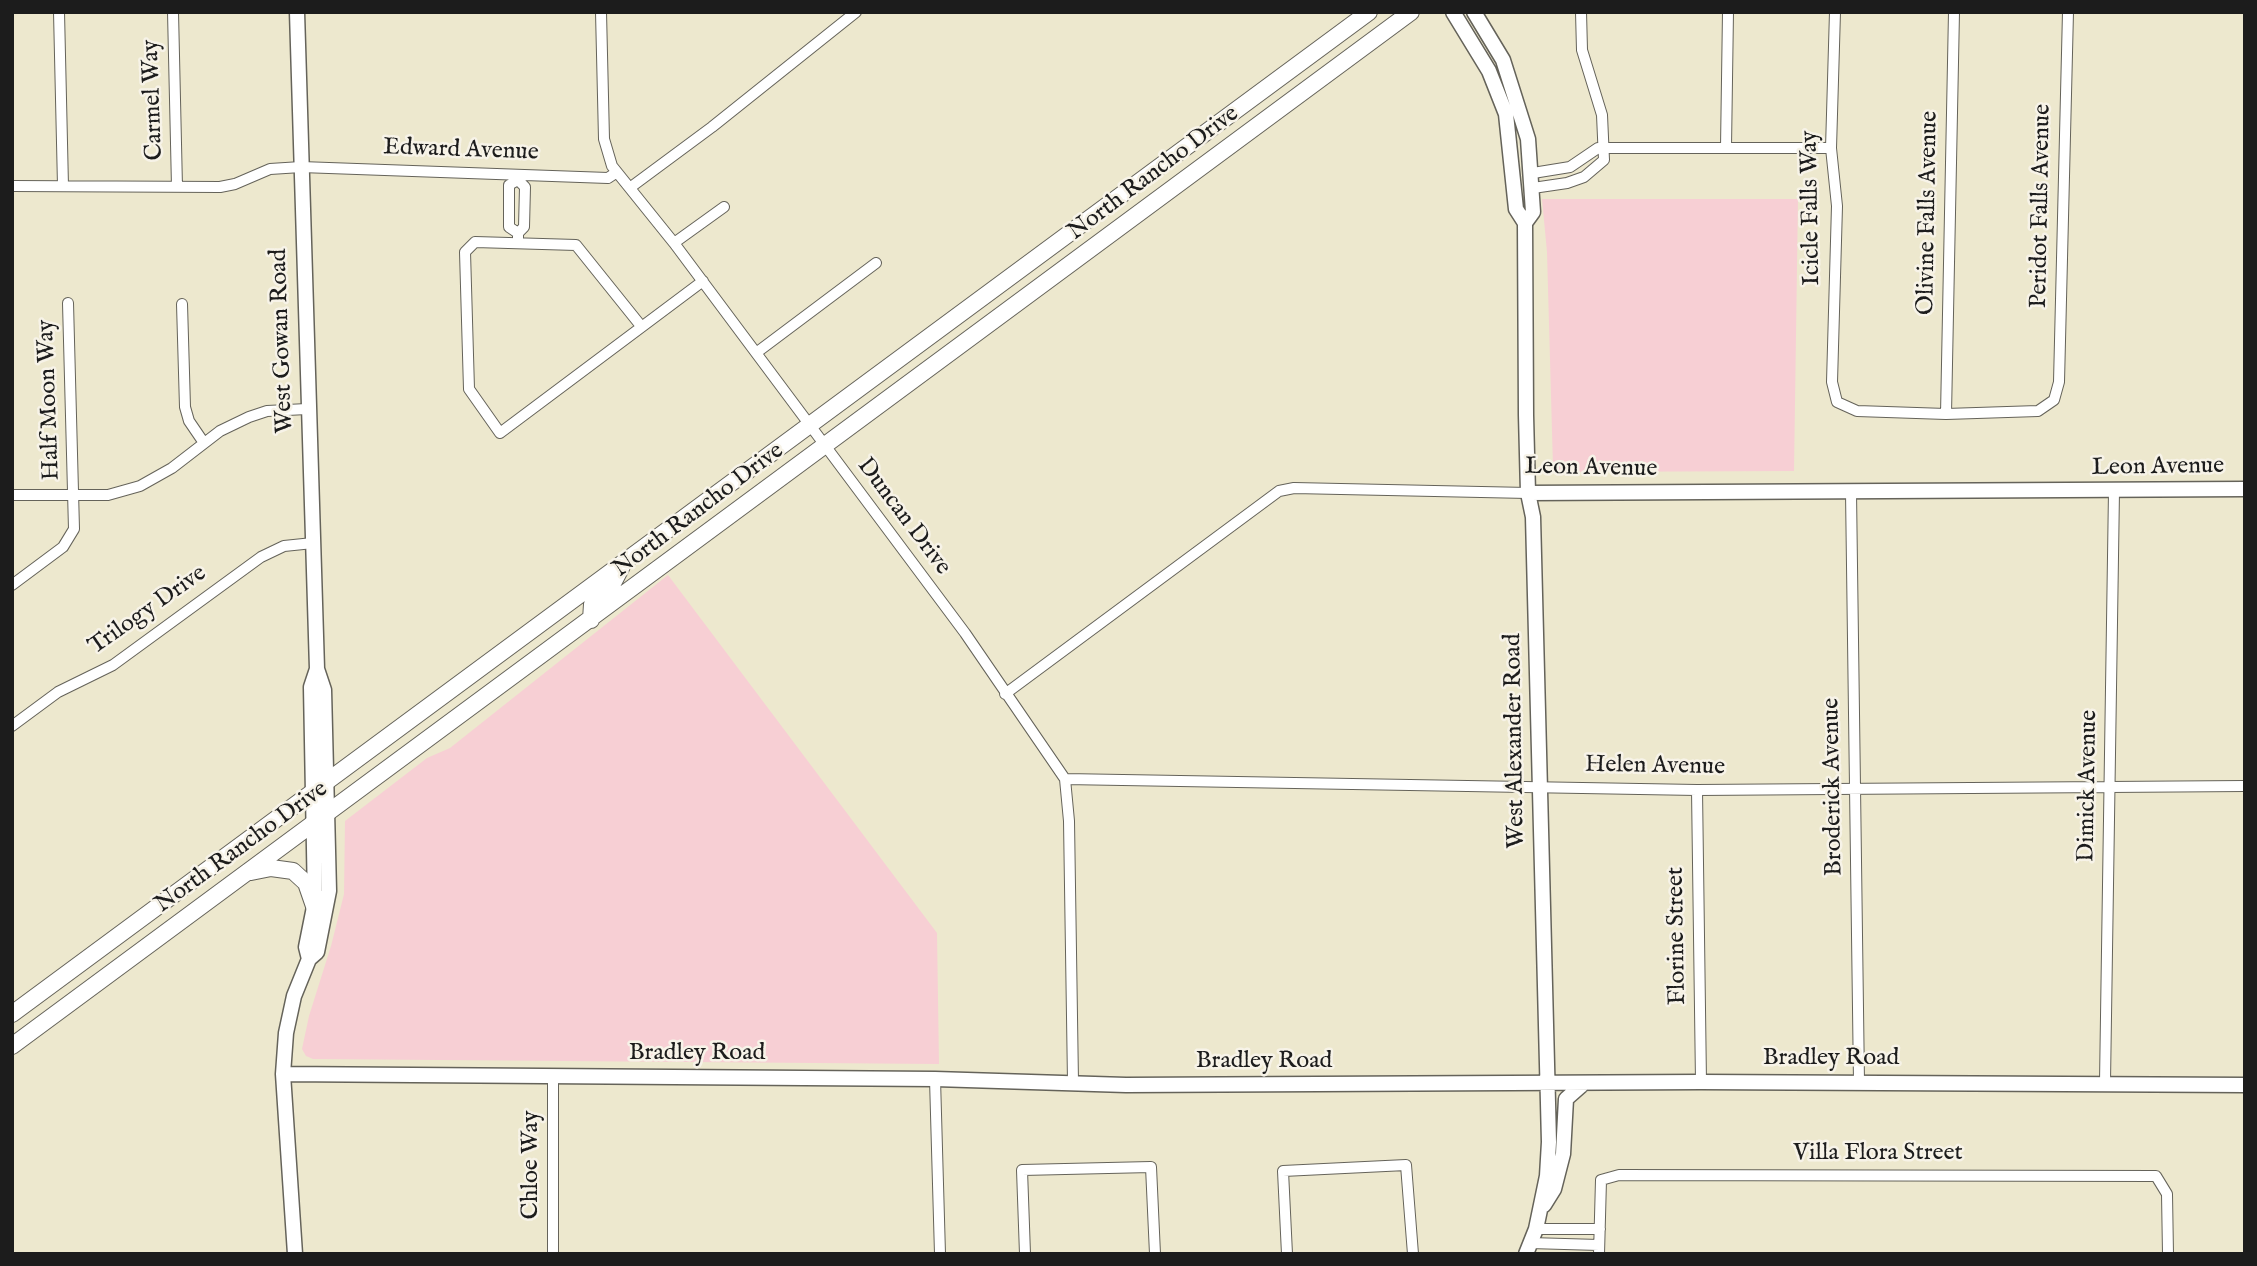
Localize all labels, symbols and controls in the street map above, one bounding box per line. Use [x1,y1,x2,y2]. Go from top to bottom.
street label: Carmel Way [137,39,171,161]
street label: North Rancho Drive [1063,100,1245,248]
street label: Peridot Falls Avenue [2026,104,2058,308]
street label: Olivine Falls Avenue [1913,111,1945,315]
street label: Icicle Falls Way [1796,130,1828,286]
street label: Edward Avenue [383,134,539,168]
street label: West Gowan Road [265,248,301,434]
street label: Half Moon Way [33,319,67,481]
street label: North Rancho Drive [608,437,790,585]
street label: Leon Avenue [2092,452,2224,484]
street label: Duncan Drive [850,453,956,581]
street label: Leon Avenue [1525,453,1657,485]
street label: Trilogy Drive [84,560,212,662]
street label: West Alexander Road [1500,633,1532,849]
street label: Broderick Avenue [1818,698,1850,876]
street label: Dimick Avenue [2073,710,2105,862]
street label: Helen Avenue [1585,751,1725,783]
street label: North Rancho Drive [150,776,334,920]
street label: Florine Street [1662,867,1694,1005]
street label: Bradley Road [629,1040,765,1068]
street label: Bradley Road [1763,1045,1899,1073]
street label: Bradley Road [1196,1048,1332,1076]
street label: Chloe Way [518,1111,546,1219]
street label: Villa Flora Street [1793,1140,1963,1168]

